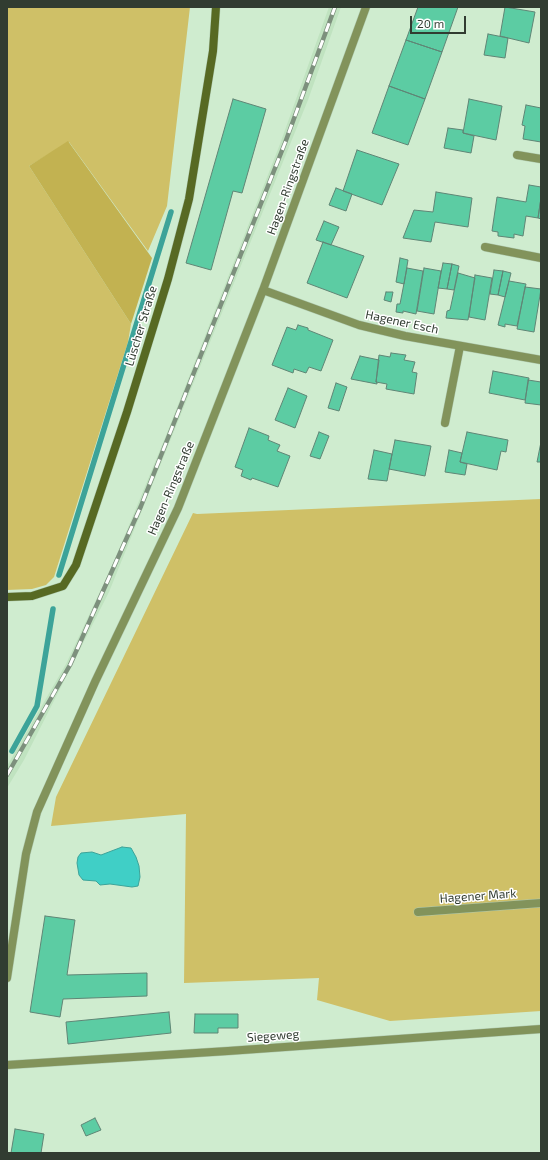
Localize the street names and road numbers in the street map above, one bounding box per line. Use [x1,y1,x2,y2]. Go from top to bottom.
street label: Hagen-Ringstraße [264,137,312,237]
street label: Lüscher Straße [122,284,160,368]
street label: Hagener Esch [364,307,440,337]
street label: Hagen-Ringstraße [145,439,197,537]
street label: Hagener Mark [439,886,517,906]
street label: Siegeweg [246,1027,300,1045]

